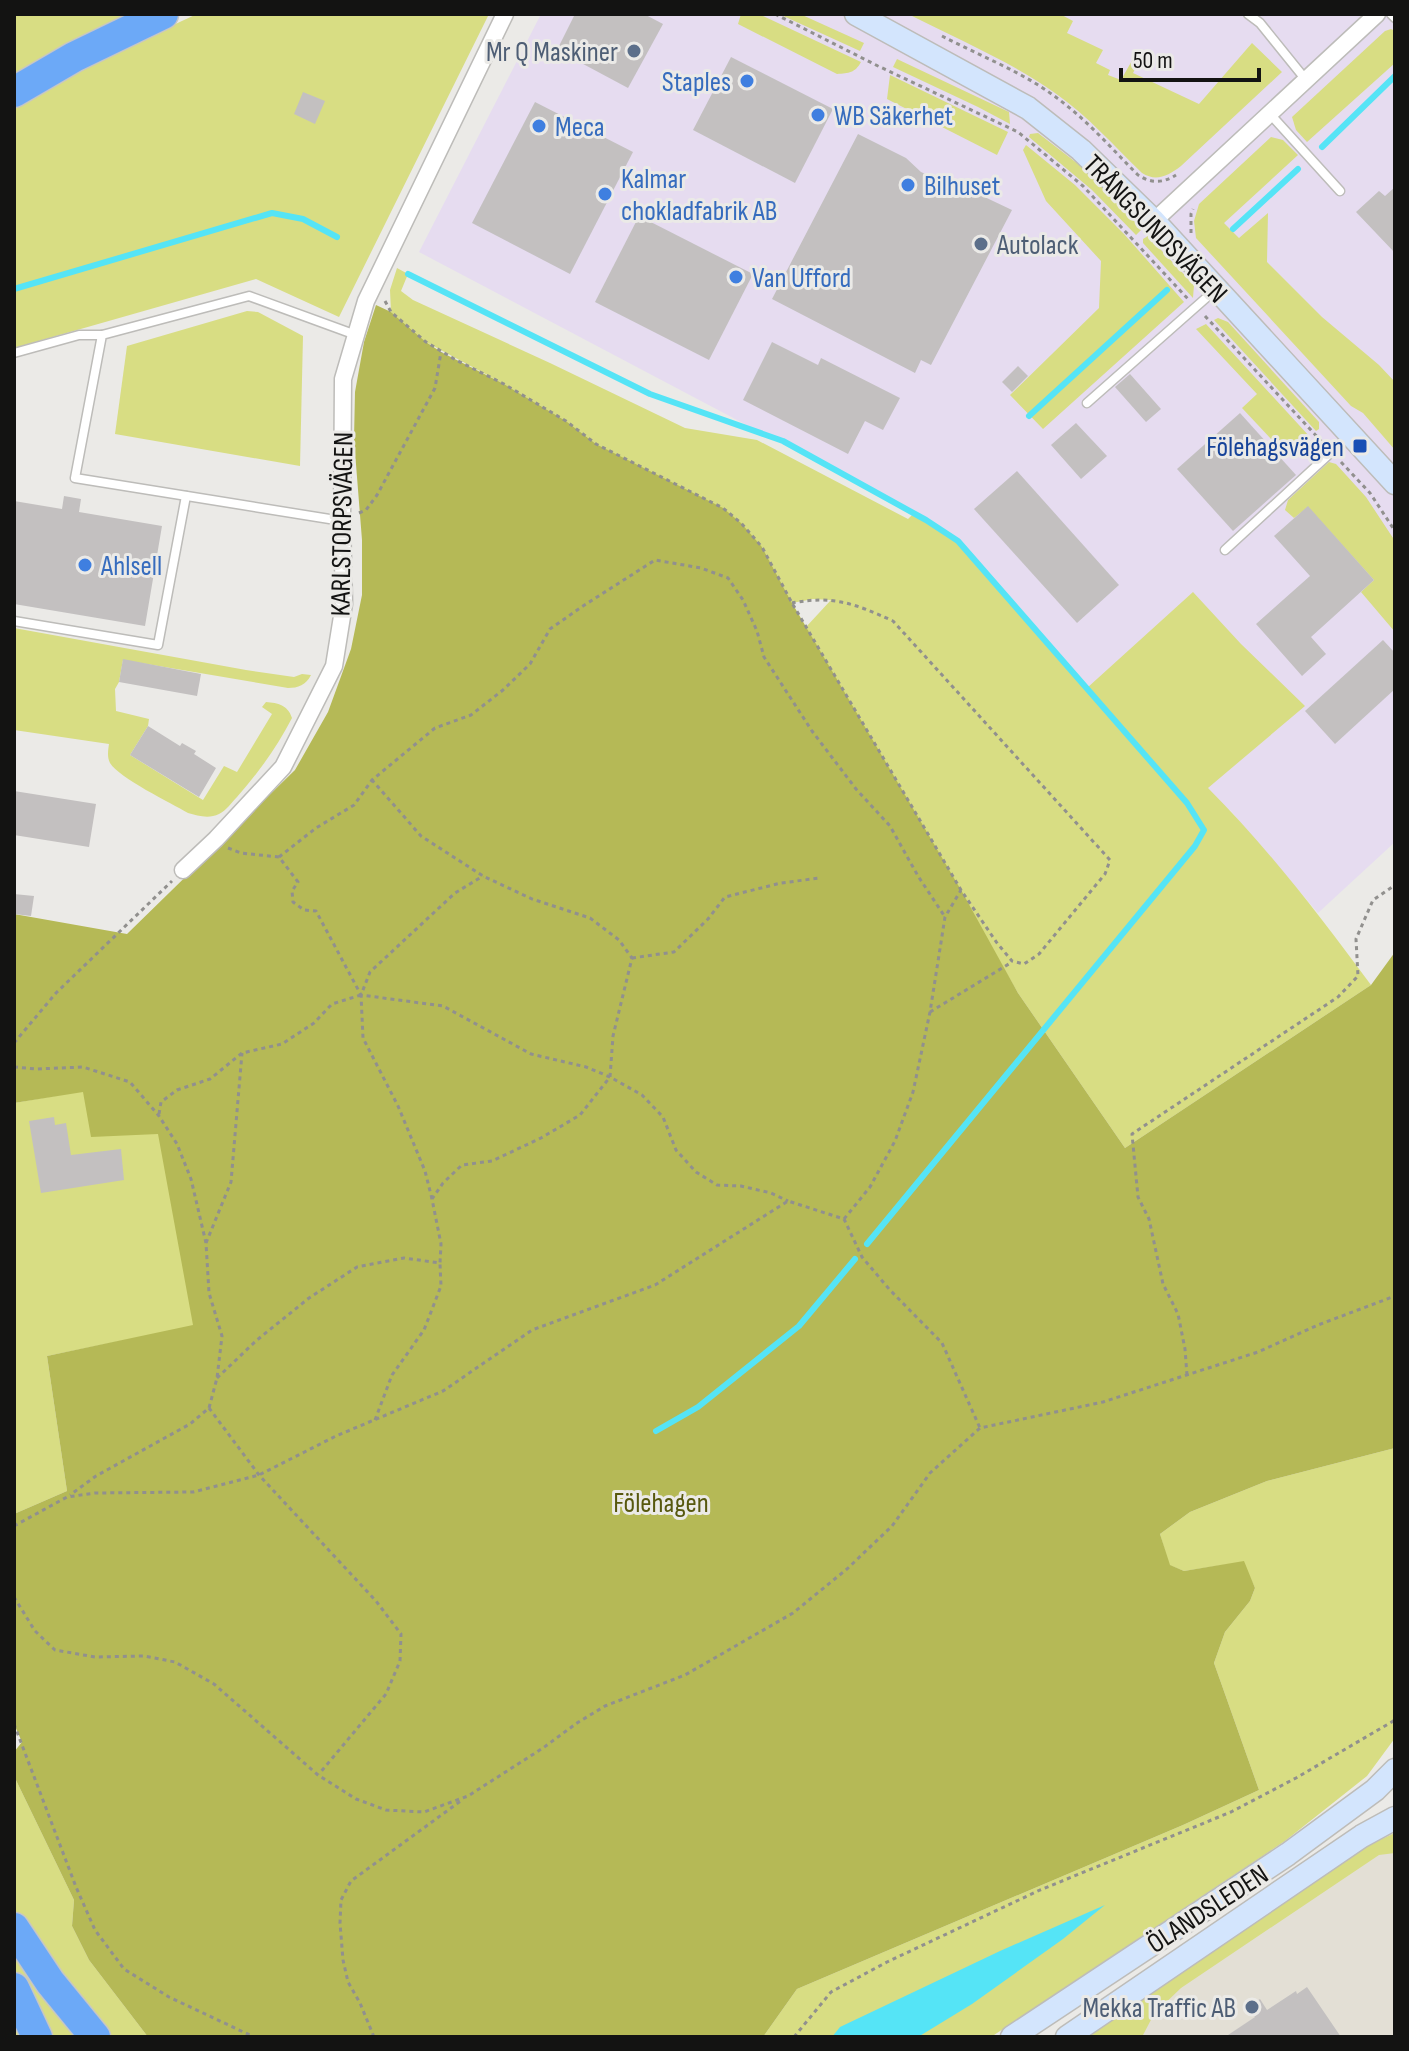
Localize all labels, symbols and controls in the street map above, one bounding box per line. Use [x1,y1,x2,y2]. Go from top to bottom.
scale bar [1121,32,1259,82]
place label: Mr Q Maskiner [486,36,618,69]
marker: Mr Q Maskiner [625,42,643,60]
text: 50 m [1133,46,1173,75]
place label: Staples [662,66,731,99]
marker: Staples [738,72,756,90]
place label: WB Säkerhet [834,100,953,133]
marker: WB Säkerhet [809,106,827,124]
place label: Meca [555,111,605,144]
marker: Meca [530,117,548,135]
street label: TRÅNGSUNDSVÄGEN [1076,148,1234,310]
place label: Kalmar chokladfabrik AB [621,163,777,228]
place label: Bilhuset [924,170,1000,203]
marker: Bilhuset [899,176,917,194]
marker: Kalmar chokladfabrik AB [596,185,614,203]
place label: Autolack [996,229,1079,262]
marker: Autolack [972,235,990,253]
place label: Van Ufford [752,262,851,295]
marker: Van Ufford [727,268,745,286]
street label: KARLSTORPSVÄGEN [324,431,361,617]
place label: Fölehagsvägen [1206,431,1344,464]
marker: Fölehagsvägen [1351,437,1369,455]
place label: Ahlsell [100,550,162,583]
marker: Ahlsell [76,556,94,574]
park label: Fölehagen [613,1487,709,1520]
street label: ÖLANDSLEDEN [1141,1858,1275,1961]
place label: Mekka Traffic AB [1082,1992,1236,2025]
marker: Mekka Traffic AB [1243,1998,1261,2016]

